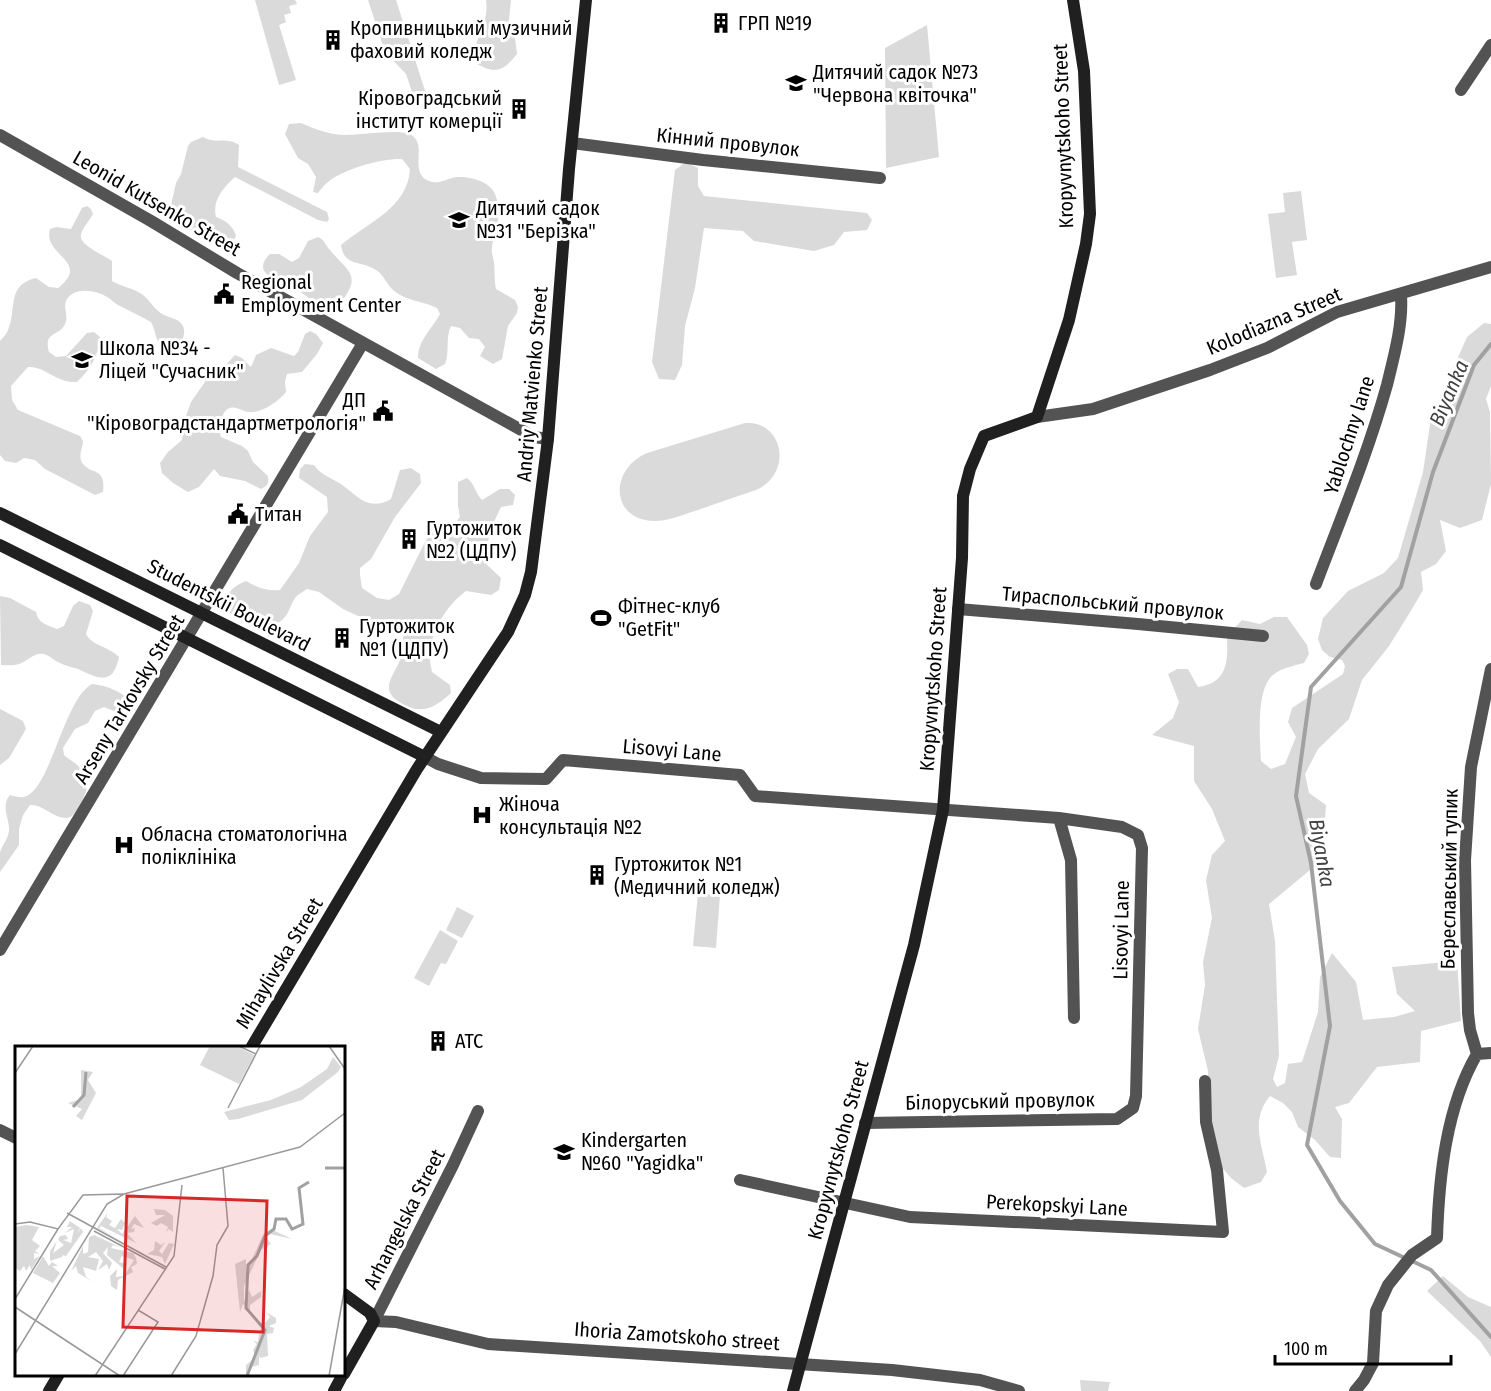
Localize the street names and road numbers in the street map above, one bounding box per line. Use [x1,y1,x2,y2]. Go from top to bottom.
street label: Kropyvnytskoho Street [1048,43,1078,229]
street label: Кінний провулок [655,123,801,162]
street label: Leonid Kutsenko Street [69,145,246,261]
street label: Kolodiazna Street [1203,282,1345,360]
street label: Andriy Matvienko Street [512,285,553,483]
street label: Yablochny lane [1319,373,1379,497]
street label: Studentskii Boulevard [143,554,315,656]
street label: Тираспольський провулок [1001,581,1225,625]
street label: Kropyvnytskoho Street [915,585,951,772]
street label: Arseny Tarkovsky Street [69,609,189,788]
street label: Lisovyi Lane [621,734,723,766]
street label: Береславський тупик [1435,788,1463,970]
street label: Lisovyi Lane [1108,880,1134,980]
street label: Mihaylivska Street [230,893,328,1033]
street label: Kropyvnytskoho Street [802,1057,874,1242]
street label: Білоруський провулок [905,1087,1096,1115]
street label: Arhangelska Street [358,1145,450,1293]
street label: Perekopskyi Lane [986,1189,1128,1221]
street label: Ihoria Zamotskoho street [573,1317,781,1355]

